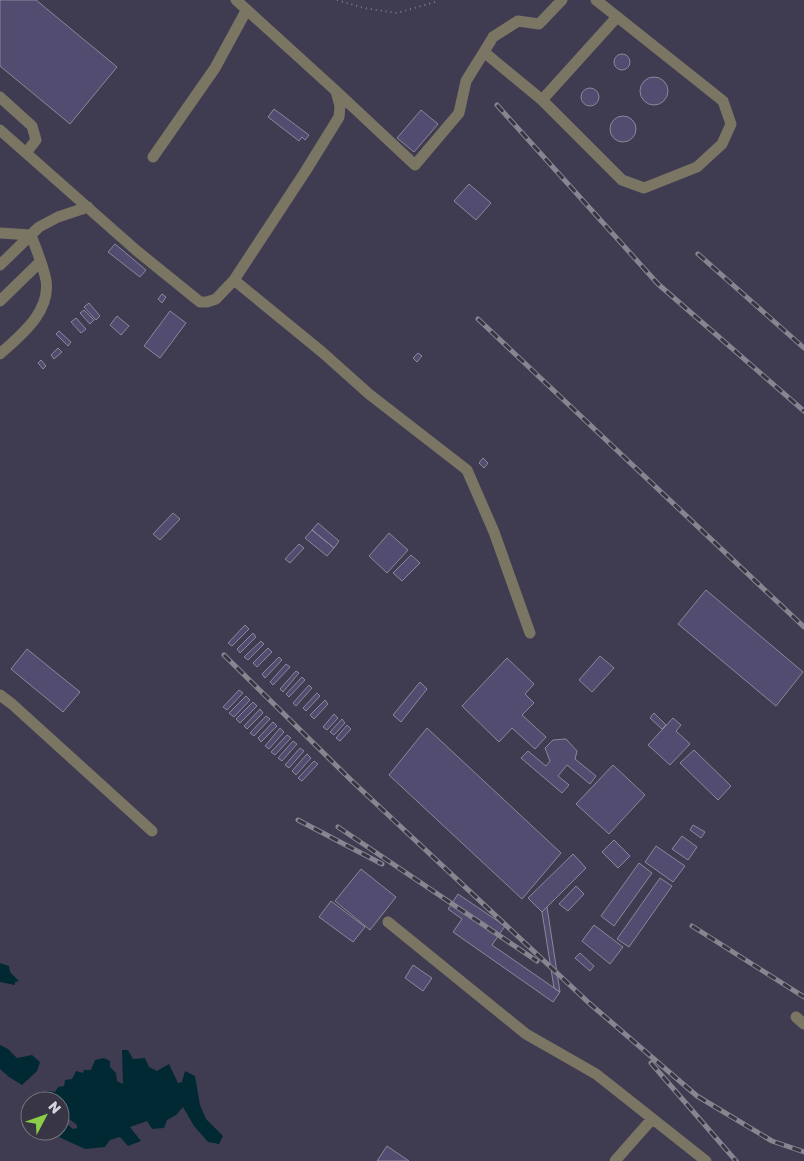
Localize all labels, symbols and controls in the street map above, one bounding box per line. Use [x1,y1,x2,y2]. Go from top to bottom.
north arrow [20,1091,70,1141]
text: N [45,1098,65,1117]

